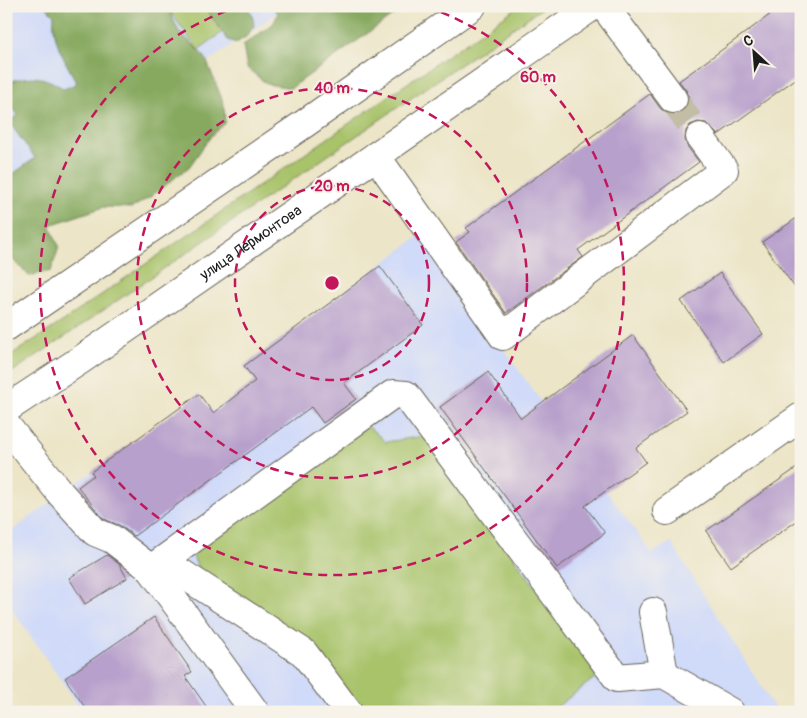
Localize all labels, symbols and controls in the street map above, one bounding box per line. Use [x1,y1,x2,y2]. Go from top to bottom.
north arrow [730,28,780,78]
text: С [741,31,756,50]
text: 60 m [520,68,556,87]
text: 40 m [314,79,350,98]
text: 20 m [314,177,350,196]
street label: улица Лермонтова [196,201,306,285]
centre of rings [323,274,341,292]

